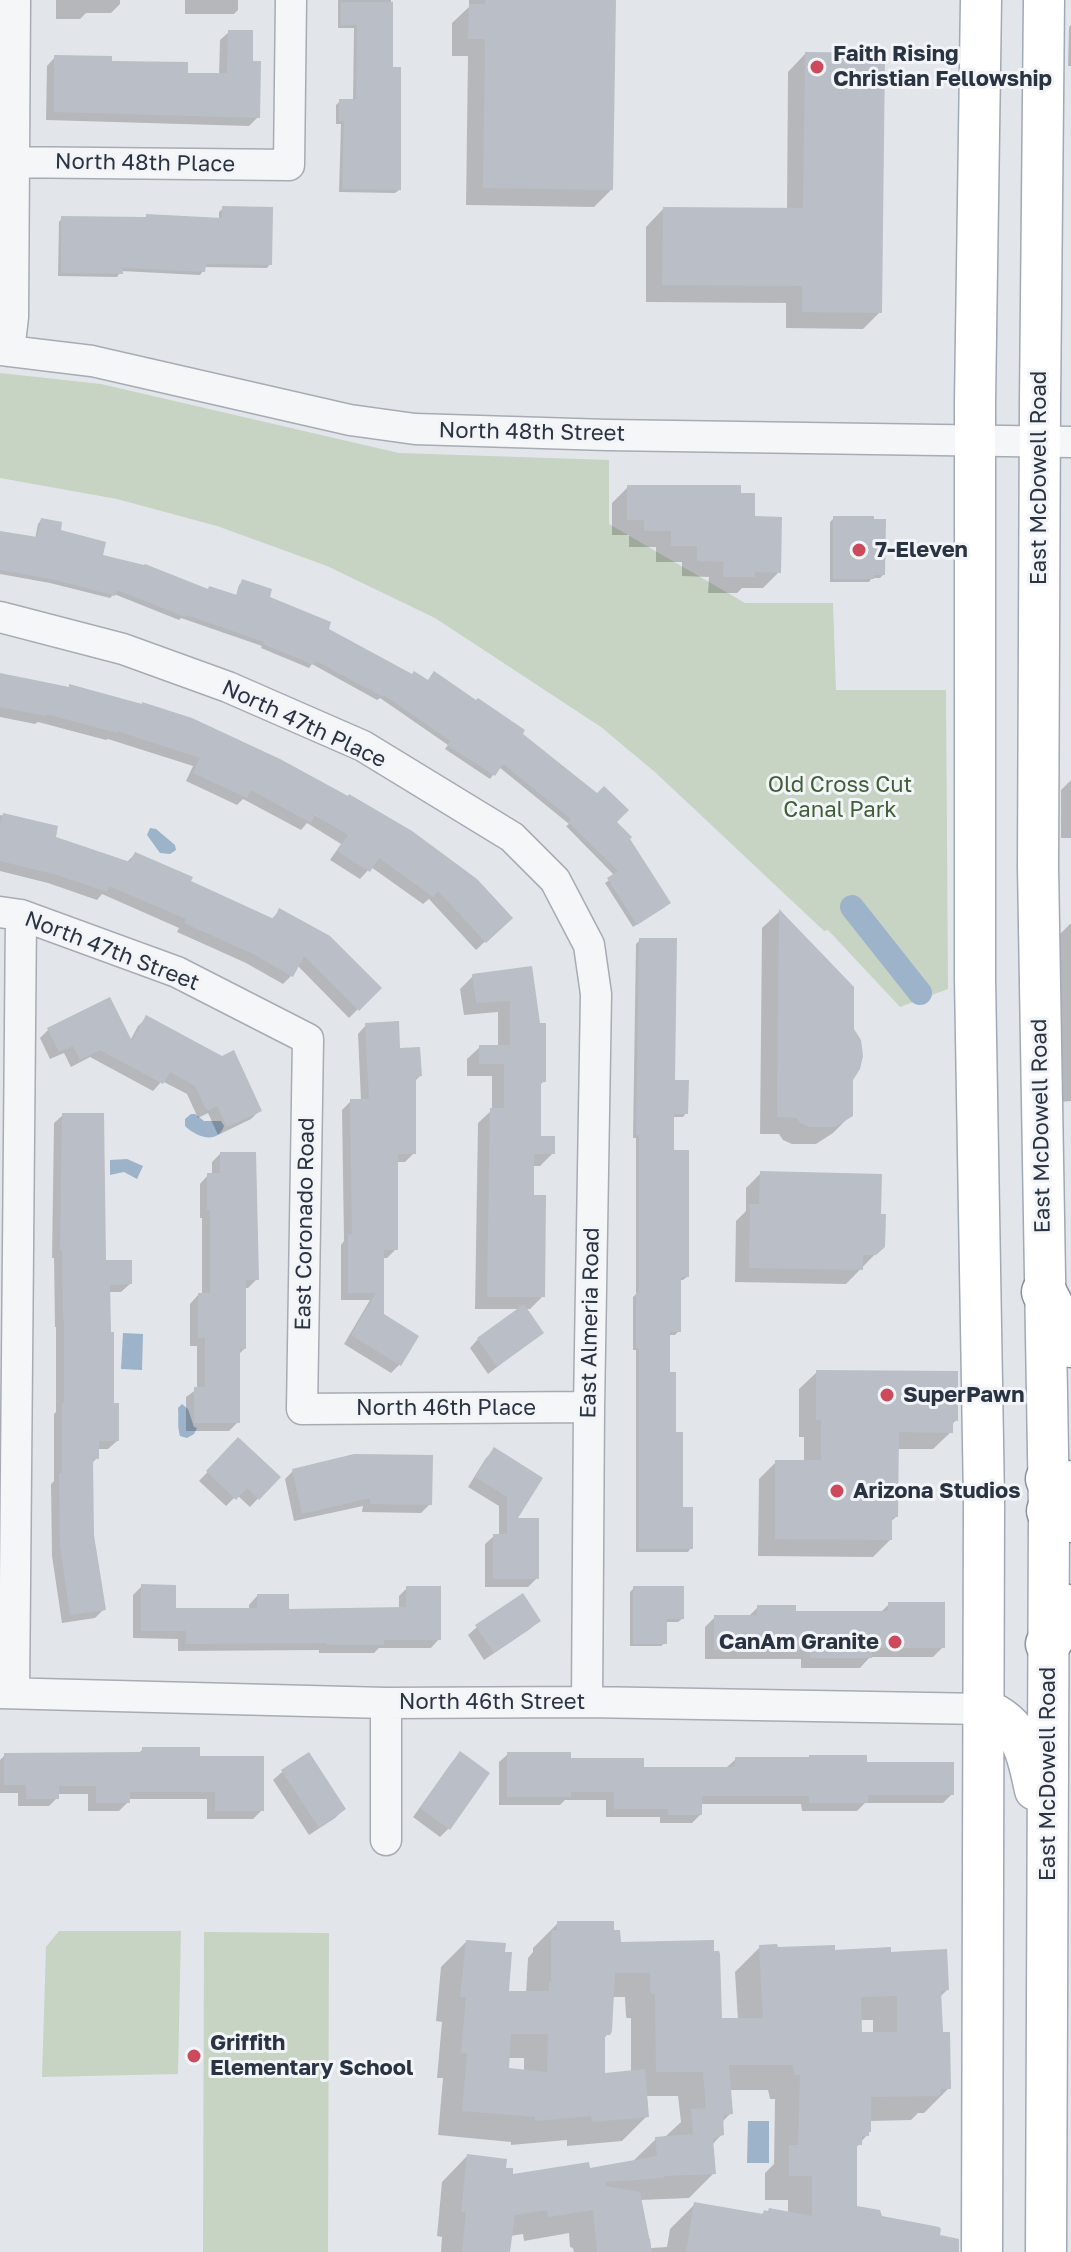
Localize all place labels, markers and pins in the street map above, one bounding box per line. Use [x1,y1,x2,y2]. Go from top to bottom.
place label: Faith Rising Christian Fellowship [833,41,1052,92]
marker: Faith Rising Christian Fellowship [808,58,826,76]
place label: 7-Eleven [875,537,968,563]
marker: 7-Eleven [850,541,868,559]
place label: SuperPawn [903,1382,1024,1408]
marker: SuperPawn [878,1386,896,1404]
place label: Arizona Studios [853,1478,1021,1504]
marker: Arizona Studios [828,1482,846,1500]
place label: CanAm Granite [719,1629,879,1655]
marker: CanAm Granite [886,1633,904,1651]
place label: Griffith Elementary School [210,2030,413,2082]
marker: Griffith Elementary School [185,2047,203,2065]

